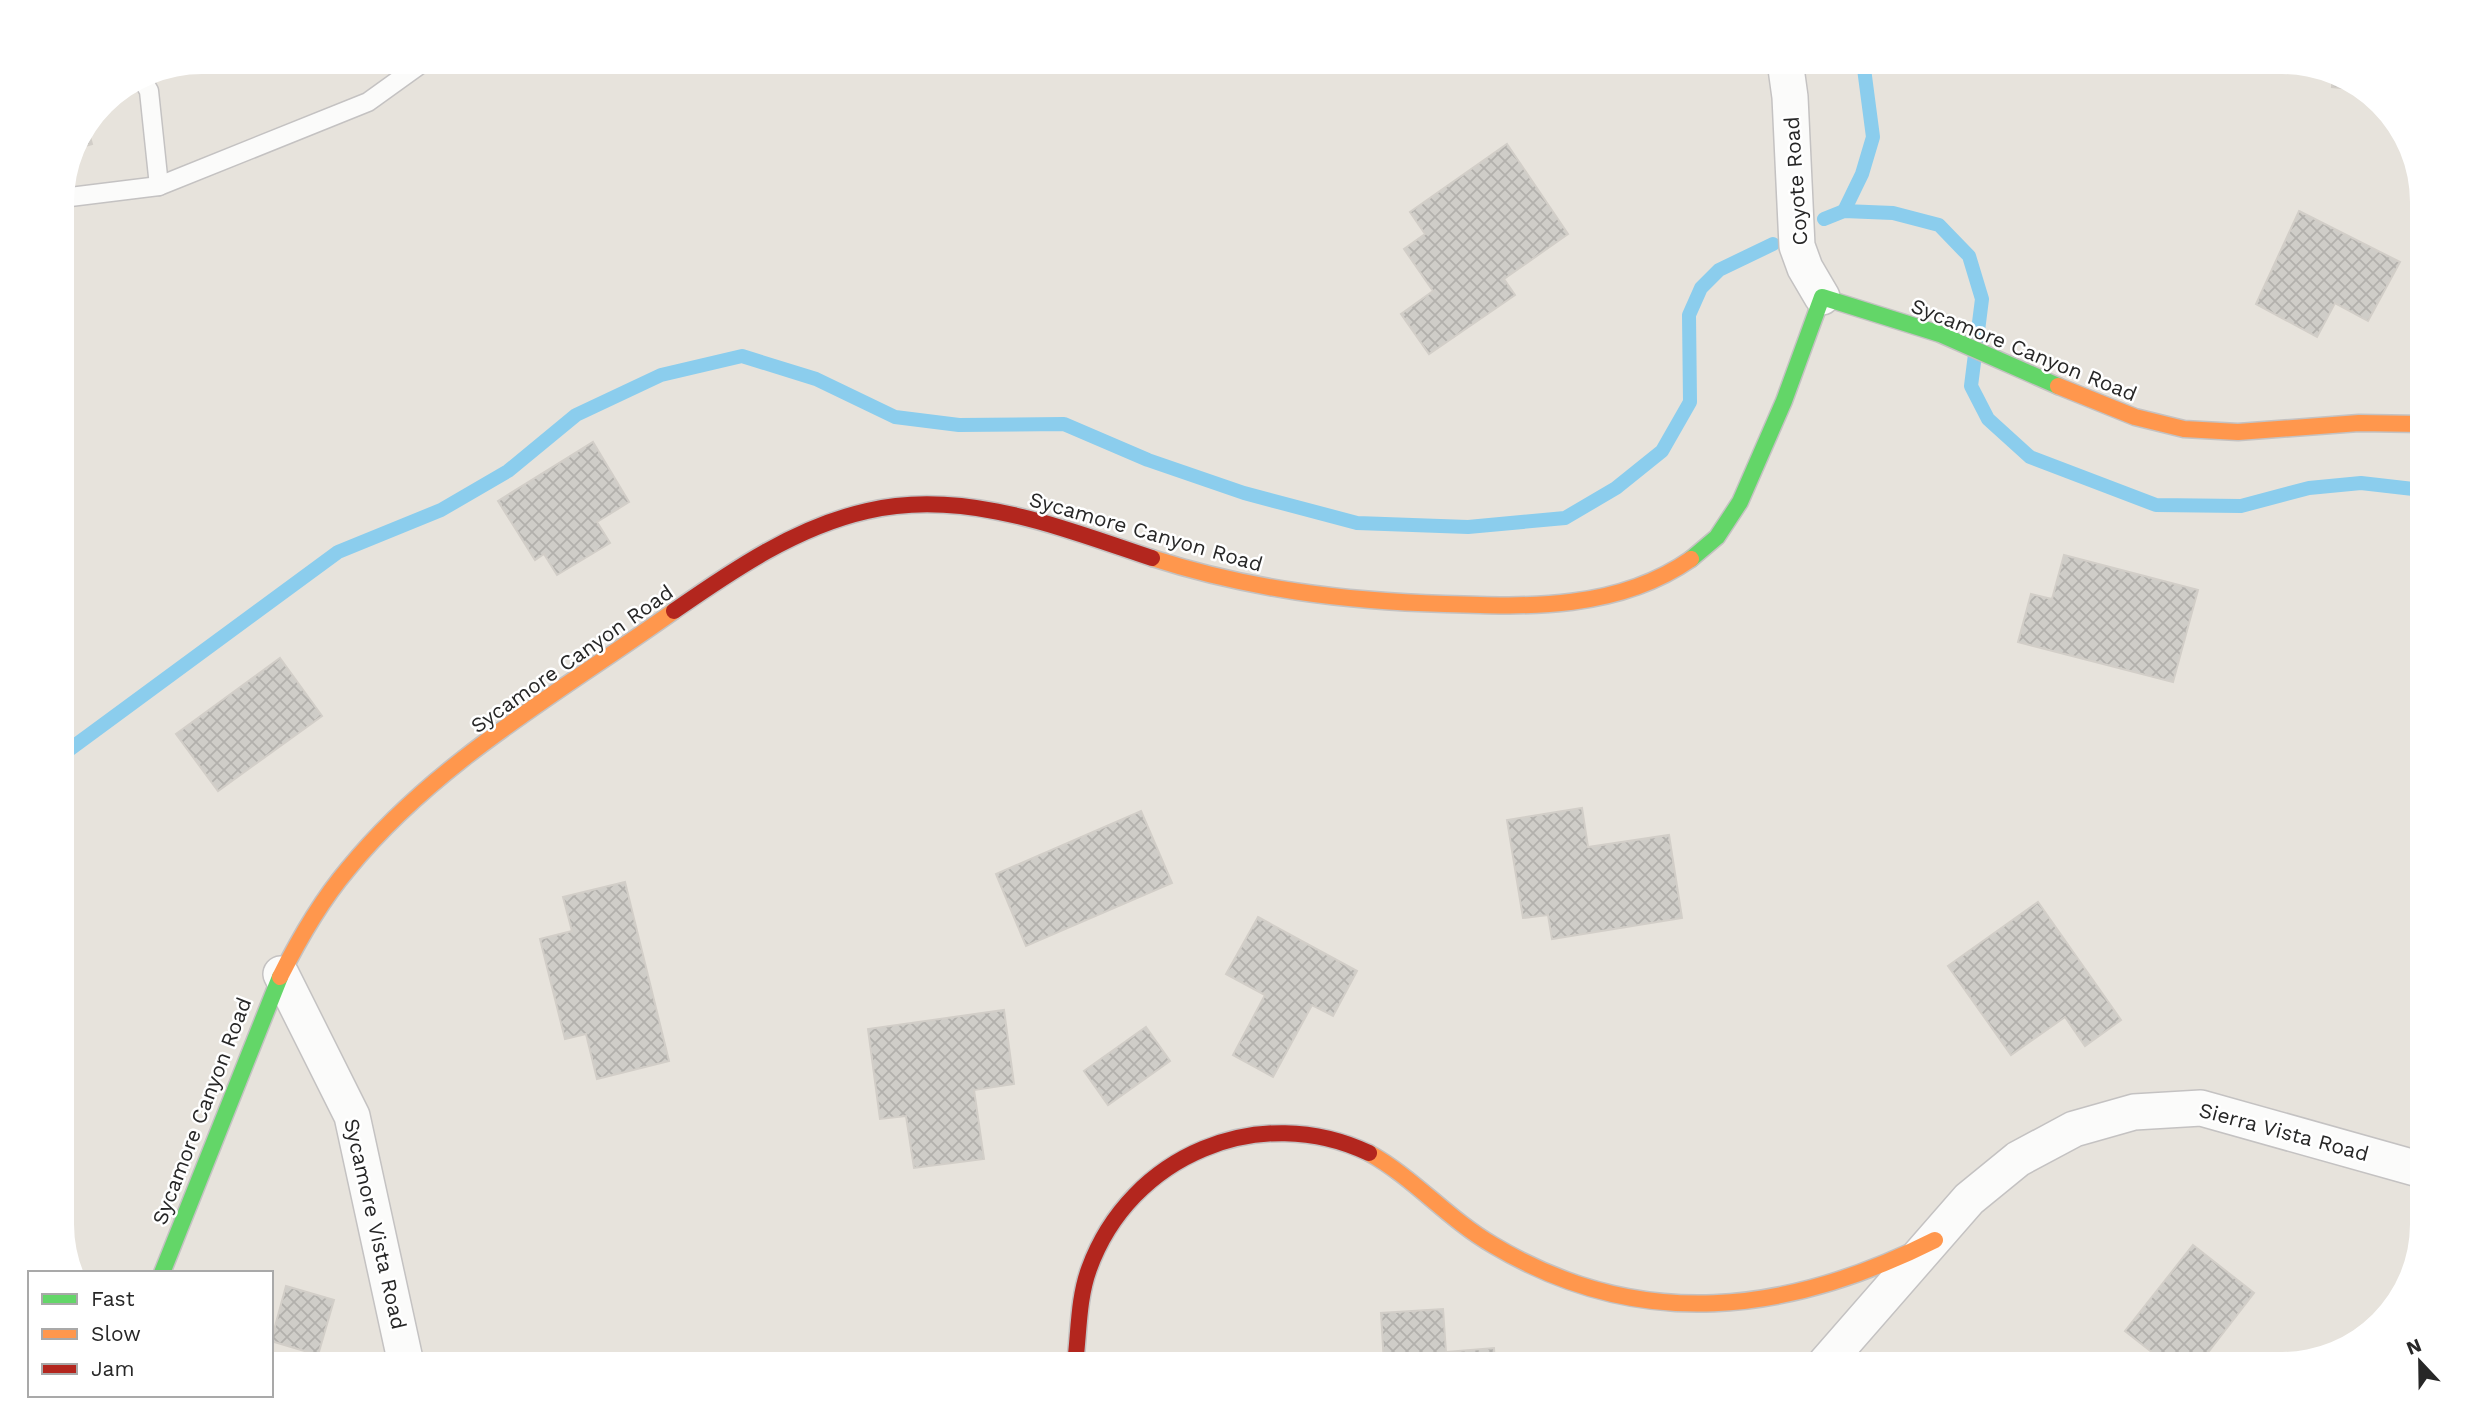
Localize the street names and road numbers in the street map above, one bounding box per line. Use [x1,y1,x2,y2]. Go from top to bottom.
street label: Coyote Road [1779,116,1812,246]
street label: Sycamore Canyon Road [1908,293,2141,406]
street label: Sycamore Canyon Road [1027,486,1266,577]
street label: Sycamore Canyon Road [466,579,678,738]
street label: Sycamore Canyon Road [147,994,256,1228]
street label: Sierra Vista Road [2197,1097,2372,1166]
street label: Sycamore Vista Road [339,1116,412,1332]

